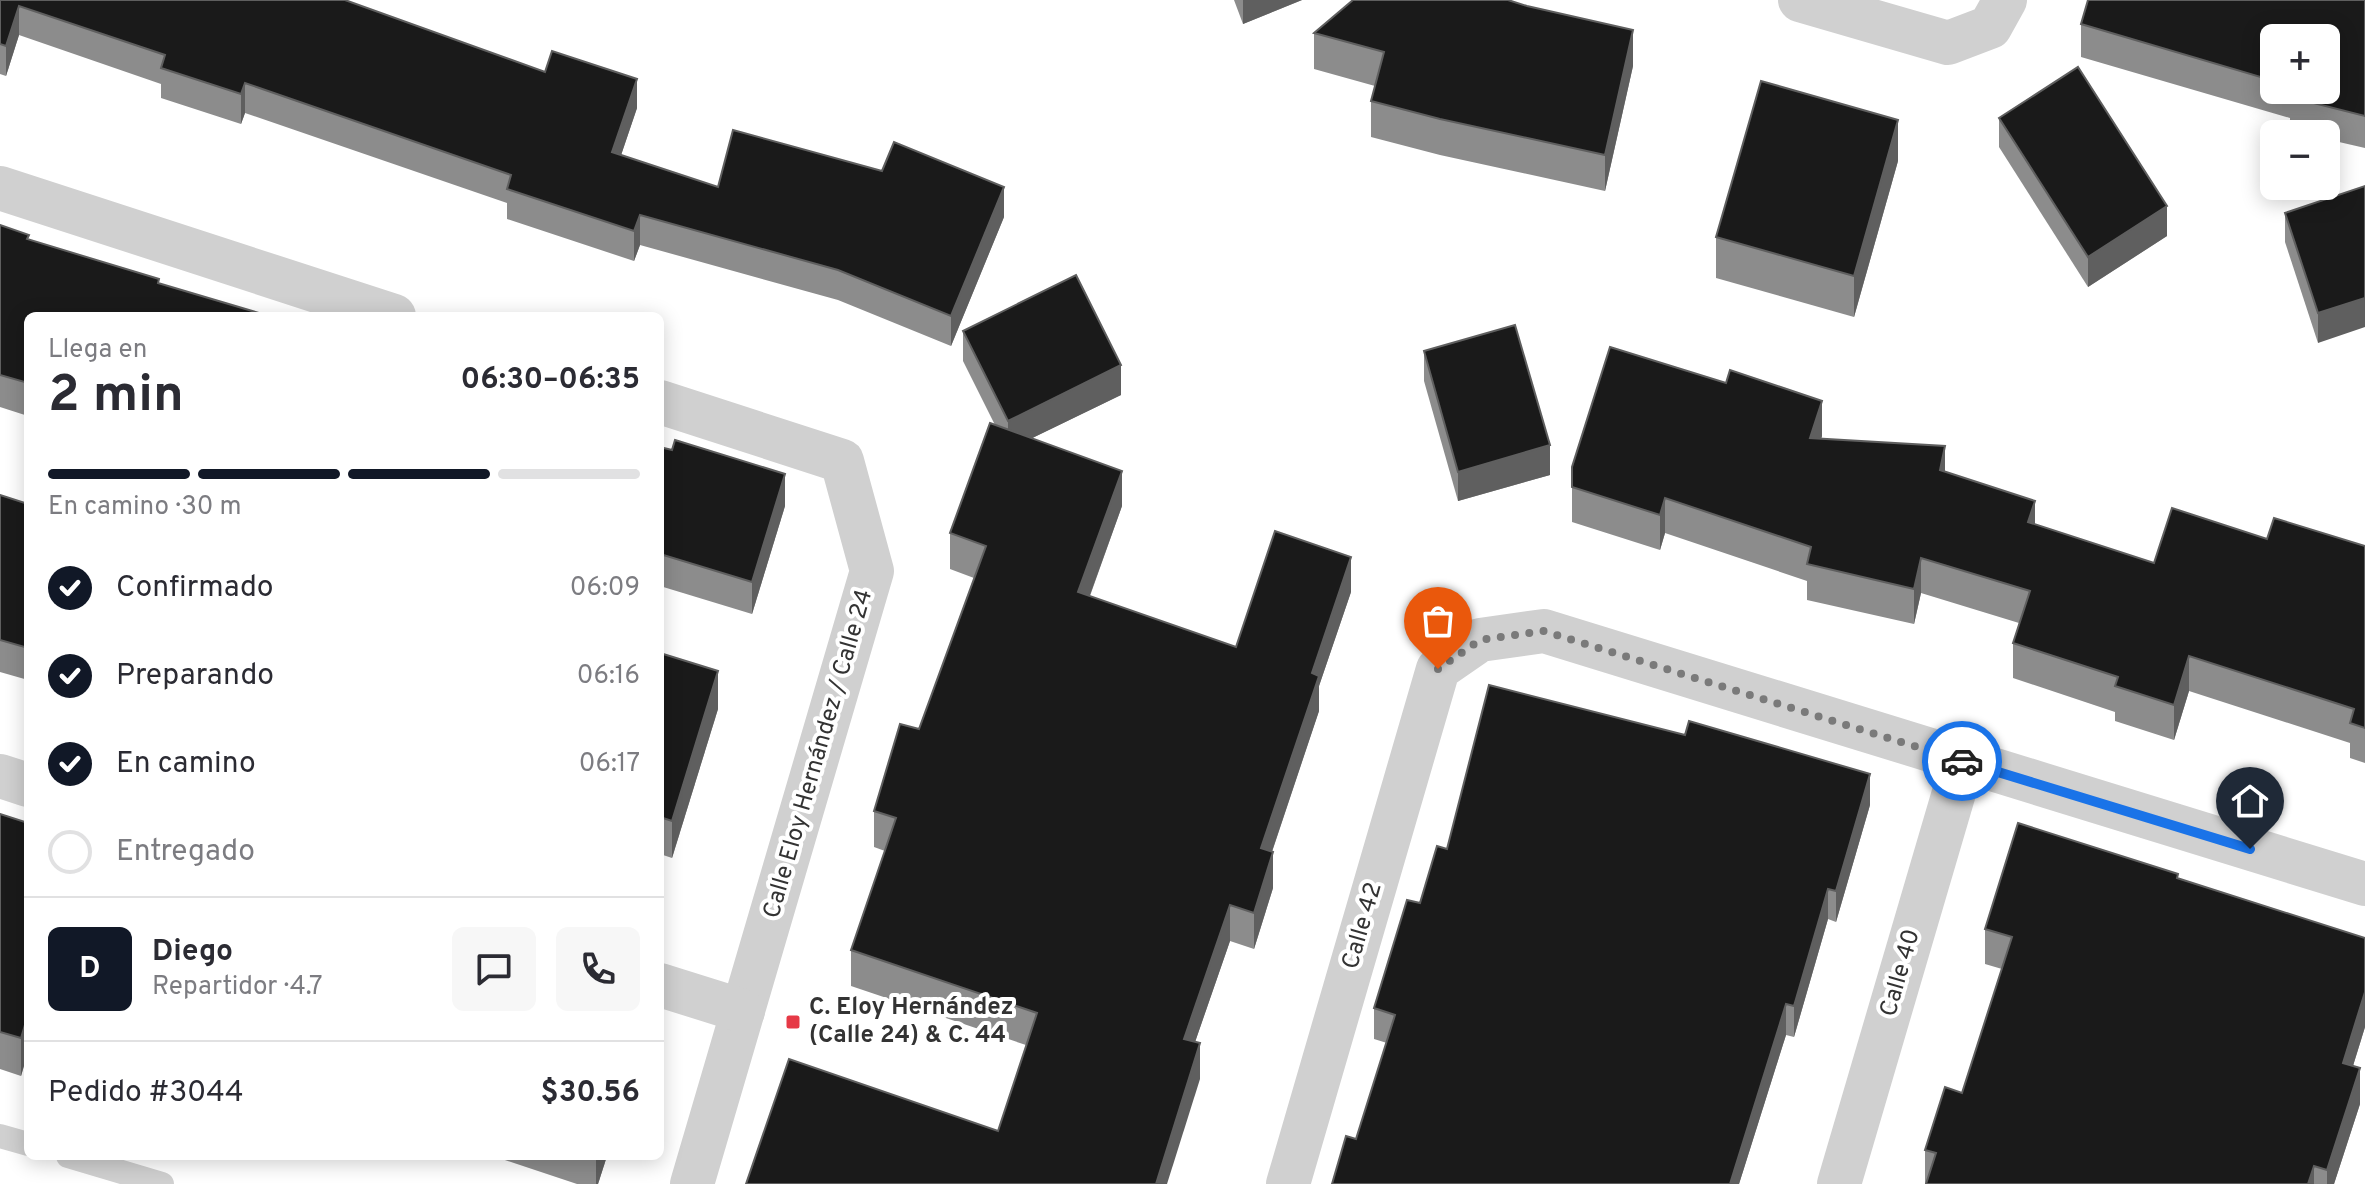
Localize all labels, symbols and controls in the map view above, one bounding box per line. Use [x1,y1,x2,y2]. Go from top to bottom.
map controls [2260,24,2340,200]
button: + [2260,24,2340,104]
button: − [2260,120,2340,200]
text: Llega en [48,334,147,367]
text: 06:30–06:35 [461,362,640,399]
text: 2 min [48,364,184,430]
text: En camino · 30 m [48,491,242,524]
icon: check [48,566,92,610]
text: Confirmado [116,570,274,607]
text: 06:09 [570,572,640,605]
street label: Calle Eloy Hernández / Calle 24 [758,586,880,922]
pin [1404,587,1472,669]
icon: bag [1416,599,1460,643]
icon: check [48,654,92,698]
text: Preparando [116,658,274,695]
text: 06:16 [577,660,640,693]
courier [1922,721,2002,801]
icon: car [1940,739,1984,783]
icon: check [48,742,92,786]
text: En camino [116,746,256,783]
text: 06:17 [579,748,640,781]
pin [2216,767,2284,849]
icon: home [2228,779,2272,823]
text: Entregado [116,834,255,871]
street label: Calle 42 [1336,879,1390,973]
street label: Calle 40 [1874,926,1928,1020]
button: chat [452,927,536,1011]
button: phone [556,927,640,1011]
text: Diego [152,934,233,971]
text: D [79,951,101,988]
text: Repartidor · 4.7 [152,971,323,1004]
place label: C. Eloy Hernández (Calle 24) & C. 44 [809,993,1014,1051]
marker: C. Eloy Hernández (Calle 24) & C. 44 [784,1013,802,1031]
text: Pedido #3044 [48,1075,244,1112]
text: $30.56 [541,1075,640,1112]

